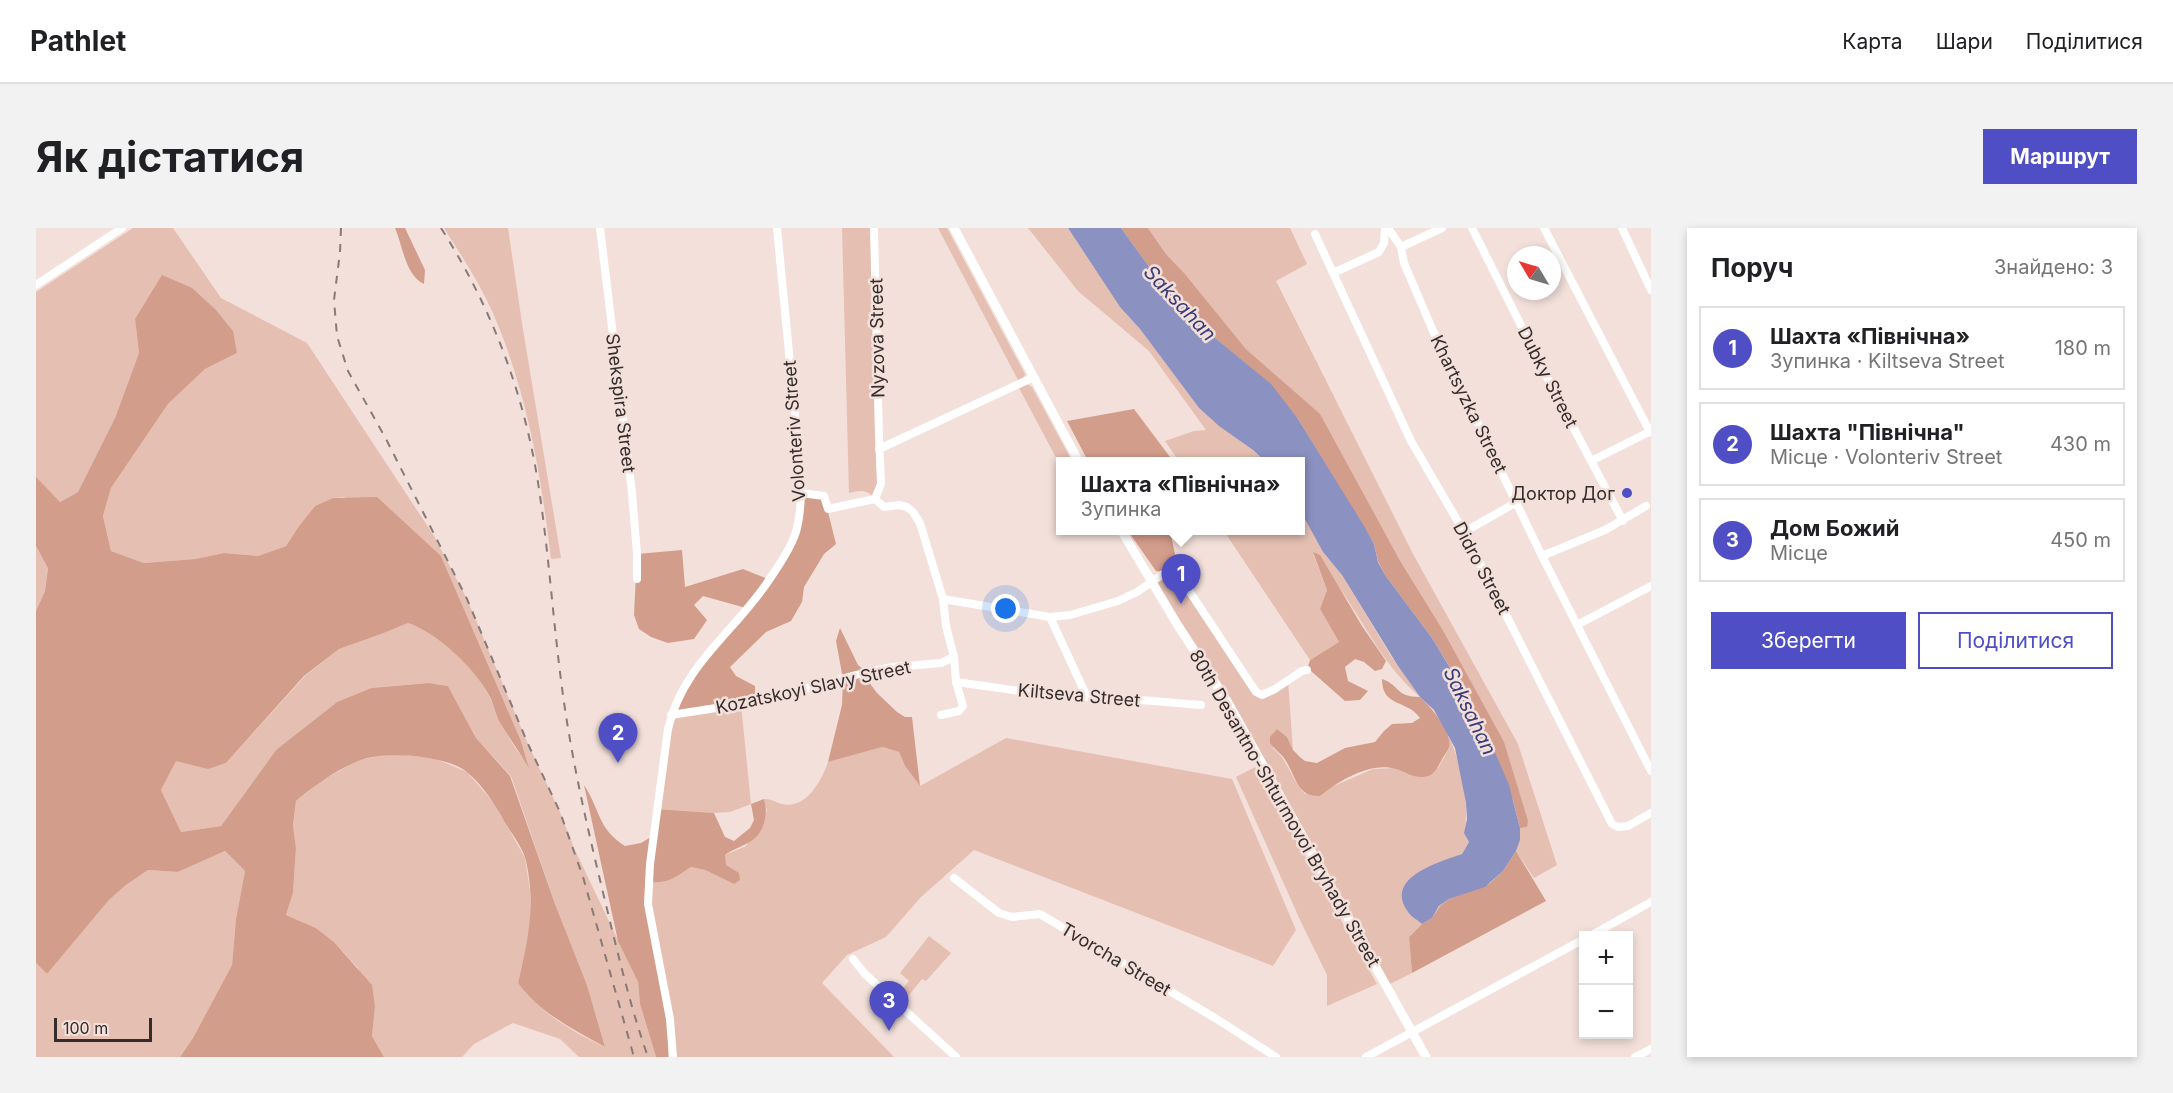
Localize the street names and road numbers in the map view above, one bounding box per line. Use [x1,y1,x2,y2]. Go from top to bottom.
street label: Nyzova Street [865,278,889,398]
street label: Dubky Street [1514,323,1582,431]
street label: Shekspira Street [602,332,640,474]
street label: Khartsyzka Street [1426,332,1512,477]
street label: Volonteriv Street [779,359,809,502]
street label: Didro Street [1449,518,1515,618]
street label: 80th Desantno-Shturmovoi Bryhady Street [1185,646,1385,970]
street label: Kozatskoyi Slavy Street [714,656,912,718]
street label: Kiltseva Street [1017,679,1141,711]
street label: Tvorcha Street [1057,918,1175,1000]

